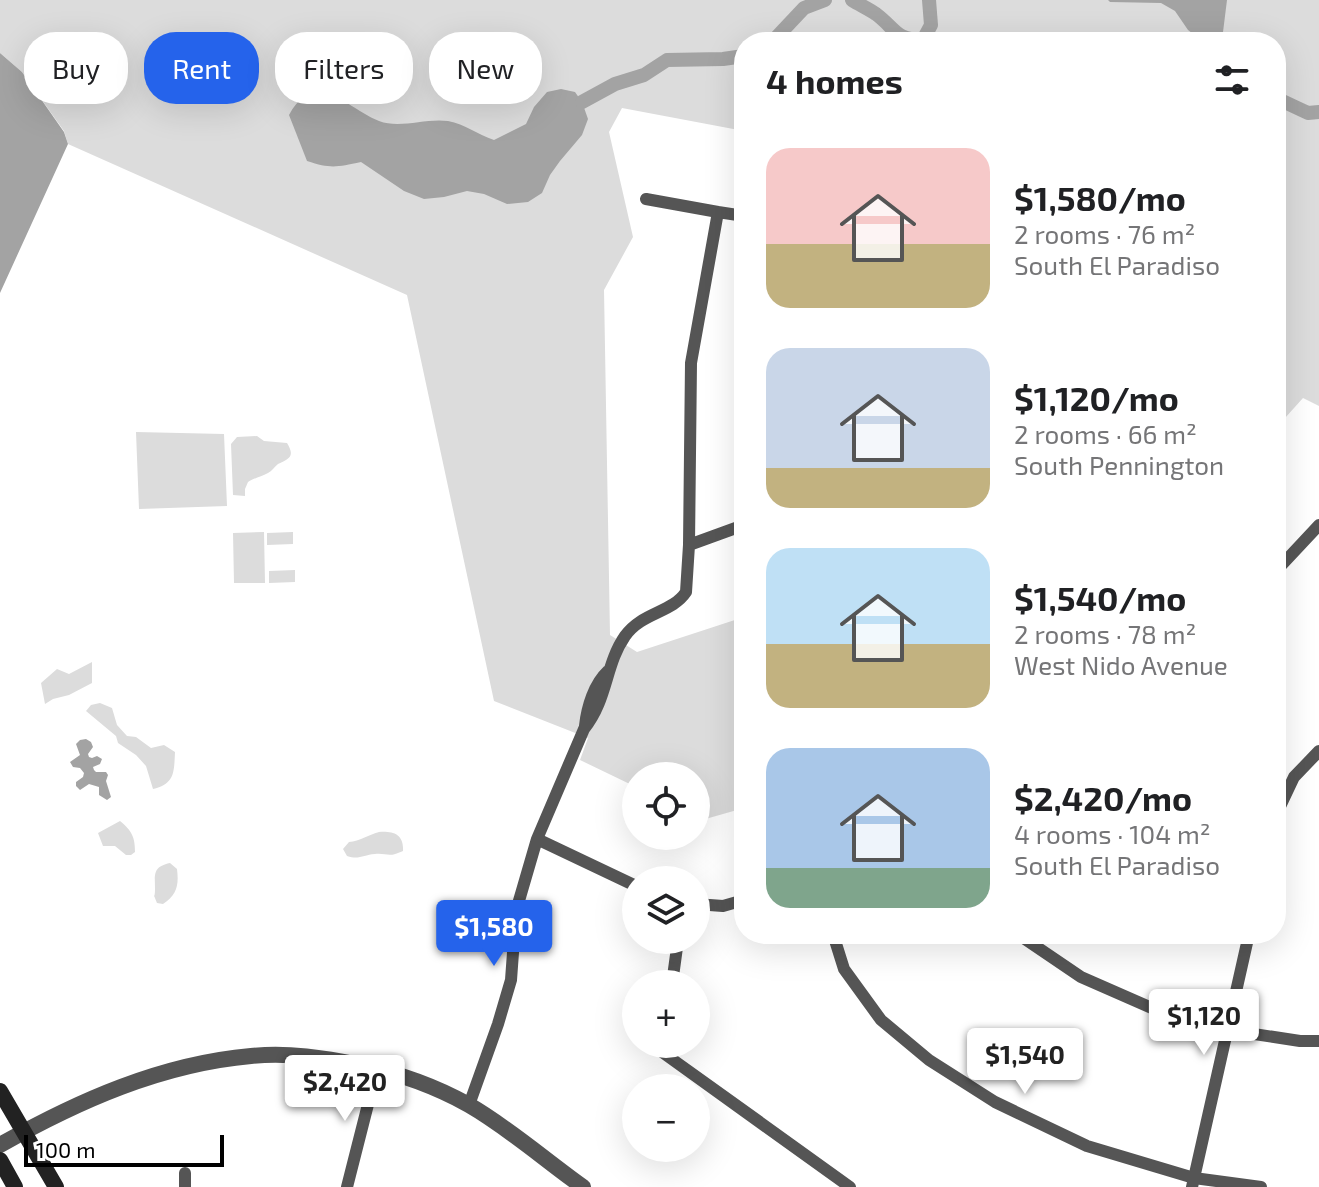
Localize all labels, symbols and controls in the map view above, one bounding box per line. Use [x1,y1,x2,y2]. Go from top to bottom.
chip: Buy [24,32,128,104]
chip: Rent [144,32,259,104]
chip: Filters [275,32,413,104]
chip: New [429,32,542,104]
icon: filters [1210,58,1254,102]
text: 4 homes [766,60,903,101]
text: $1,580/mo [1014,177,1186,218]
icon: home [830,180,926,276]
text: 2 rooms · 76 m² [1014,218,1195,249]
text: South El Paradiso [1014,249,1220,280]
text: $1,120/mo [1014,377,1179,418]
icon: home [830,380,926,476]
text: 2 rooms · 66 m² [1014,418,1197,449]
text: South Pennington [1014,449,1224,480]
text: $1,540/mo [1014,577,1186,618]
icon: home [830,580,926,676]
text: 2 rooms · 78 m² [1014,618,1196,649]
text: West Nido Avenue [1014,649,1228,680]
map controls [622,762,710,1162]
button: locate [622,762,710,850]
text: $2,420/mo [1014,777,1192,818]
icon: home [830,780,926,876]
text: 4 rooms · 104 m² [1014,818,1210,849]
text: South El Paradiso [1014,849,1220,880]
button: layers [622,866,710,954]
pin: $1,580 [429,900,559,968]
text: $1,580 [454,910,534,941]
button: + [622,970,710,1058]
pin: $1,120 [1139,989,1269,1057]
text: $1,120 [1167,999,1241,1030]
pin: $1,540 [960,1028,1090,1096]
text: $1,540 [985,1038,1065,1069]
pin: $2,420 [280,1055,410,1123]
text: $2,420 [303,1065,387,1096]
button: − [622,1074,710,1162]
scale bar [24,1131,224,1167]
text: 100 m [36,1136,95,1162]

